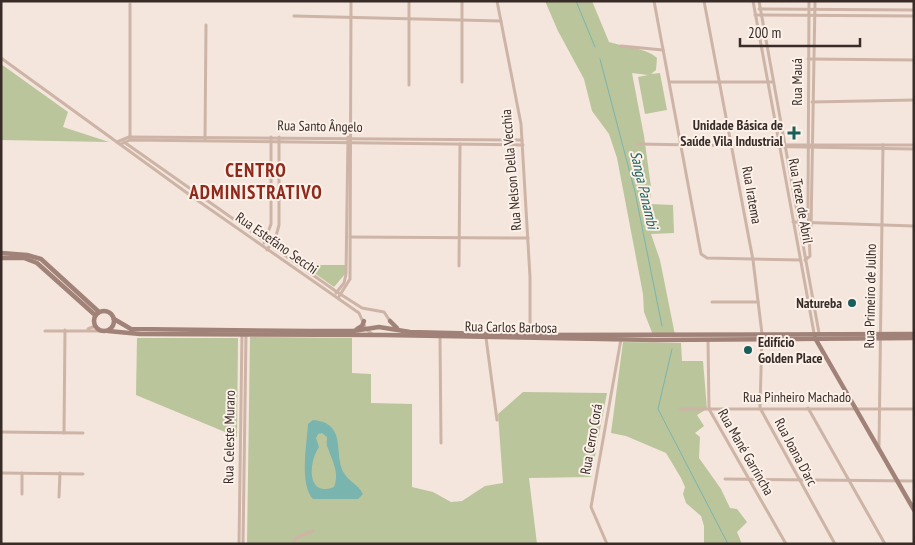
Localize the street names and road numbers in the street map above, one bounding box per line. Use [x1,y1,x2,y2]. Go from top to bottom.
street label: Rua Mauá [788,58,806,106]
street label: Rua Nelson Della Vecchia [497,109,525,231]
street label: Rua Santo Ângelo [277,116,363,136]
street label: Rua Treze de Abril [785,157,817,246]
street label: Rua Iratema [738,165,766,225]
street label: Rua Estefáno Secchi [232,208,322,278]
street label: Rua Primeiro de Julho [860,243,880,349]
street label: Rua Carlos Barbosa [465,317,557,337]
street label: Rua Pinheiro Machado [743,388,851,406]
street label: Rua Celeste Muraro [219,390,239,484]
street label: Rua Cerro Corá [576,402,606,476]
street label: Rua Mané Garrincha [714,406,778,498]
street label: Rua Joana D'arc [771,415,821,489]

